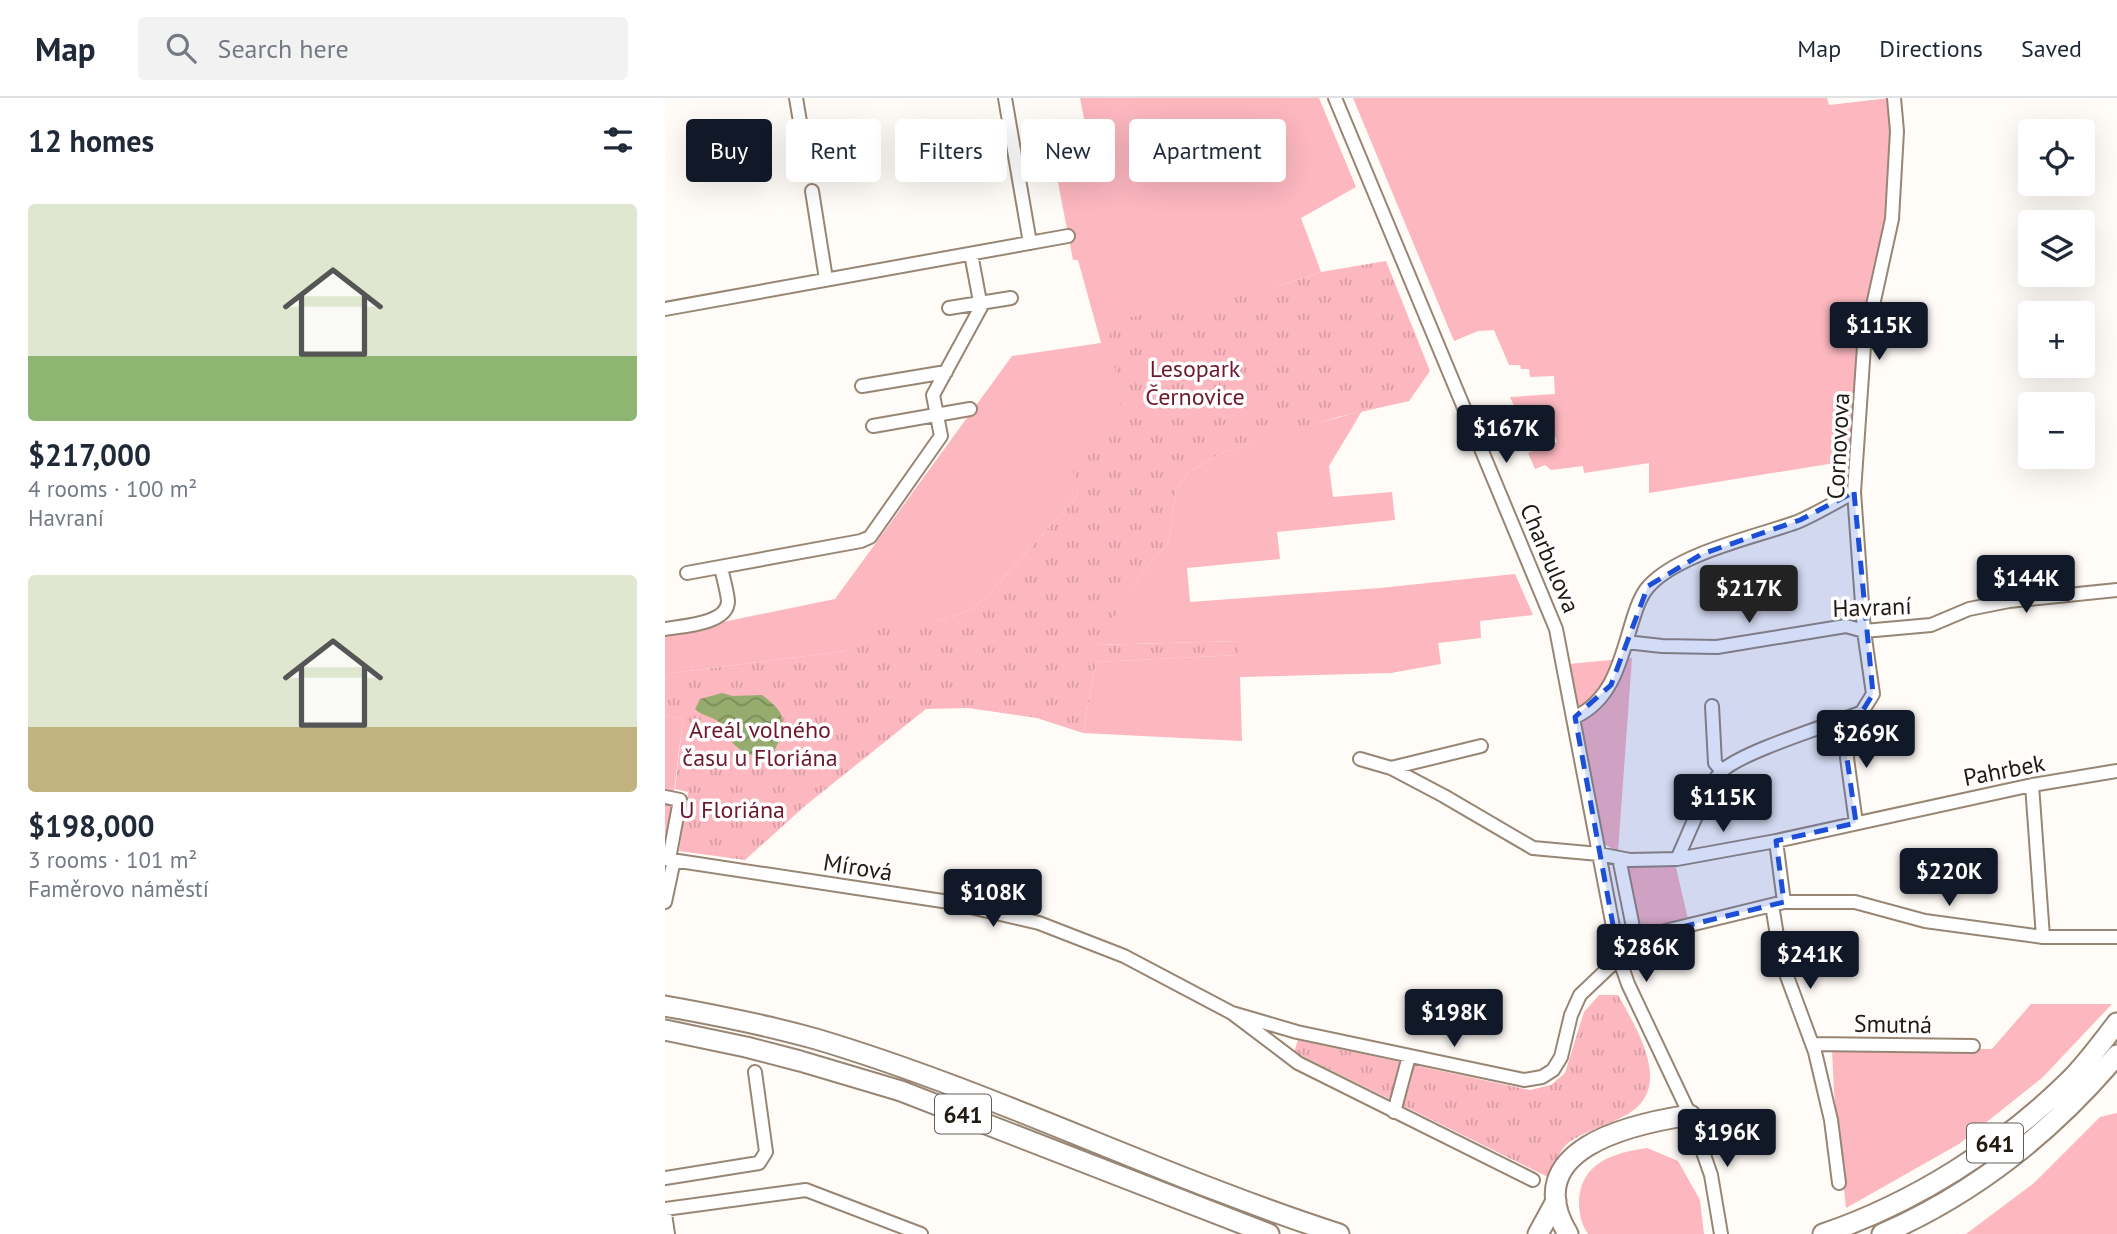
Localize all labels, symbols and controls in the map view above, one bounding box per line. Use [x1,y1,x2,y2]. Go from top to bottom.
search box [138,17,628,80]
text: Map [35,27,96,70]
icon: search [162,29,200,67]
text: Search here [218,32,349,65]
text: Map [1797,33,1841,64]
text: Directions [1879,33,1983,64]
text: Saved [2021,33,2082,64]
chip: Buy [686,119,772,182]
chip: Rent [786,119,881,182]
chip: Filters [895,119,1007,182]
chip: New [1021,119,1115,182]
chip: Apartment [1129,119,1286,182]
map controls [2018,119,2095,469]
button: locate [2018,119,2095,196]
text: 12 homes [28,121,154,160]
icon: filters [599,121,637,159]
button: layers [2018,210,2095,287]
icon: home [270,249,396,375]
button: + [2018,301,2095,378]
pin: $115K [1830,302,1928,362]
text: $115K [1846,310,1912,339]
park label: Lesopark Černovice [1145,353,1245,412]
street label: Cornovova [1820,392,1856,500]
button: − [2018,392,2095,469]
pin: $167K [1457,406,1555,465]
text: $167K [1473,413,1539,442]
text: $217,000 [28,435,151,474]
text: 4 rooms · 100 m² [28,474,197,503]
street label: Charbulova [1513,499,1587,617]
text: Havraní [28,503,104,532]
pin: $144K [1977,556,2075,615]
text: $144K [1993,563,2059,592]
pin: $217K [1700,566,1798,625]
text: $217K [1716,573,1782,602]
street label: Havraní [1832,590,1912,624]
icon: home [270,620,396,746]
pin: $269K [1817,710,1915,770]
park label: Areál volného času u Floriána [682,714,838,773]
text: $269K [1833,718,1899,747]
street label: Pahrbek [1961,747,2048,793]
pin: $115K [1674,774,1772,834]
text: $115K [1690,782,1756,811]
park label: U Floriána [679,794,785,825]
text: $198,000 [28,806,155,845]
text: 3 rooms · 101 m² [28,845,197,874]
street label: Mírová [821,846,895,888]
pin: $220K [1900,848,1998,908]
text: $220K [1916,856,1982,885]
pin: $108K [944,870,1042,929]
text: Faměrovo náměstí [28,874,209,903]
text: $108K [960,877,1026,906]
pin: $286K [1597,924,1695,984]
text: $286K [1613,932,1679,961]
pin: $241K [1761,932,1859,991]
text: $241K [1777,939,1843,968]
pin: $198K [1405,990,1503,1049]
text: $198K [1421,997,1487,1026]
street label: Smutná [1854,1008,1932,1040]
road number: 641 [935,1094,991,1134]
pin: $196K [1678,1110,1776,1169]
text: $196K [1694,1117,1760,1146]
road number: 641 [1967,1124,2023,1162]

